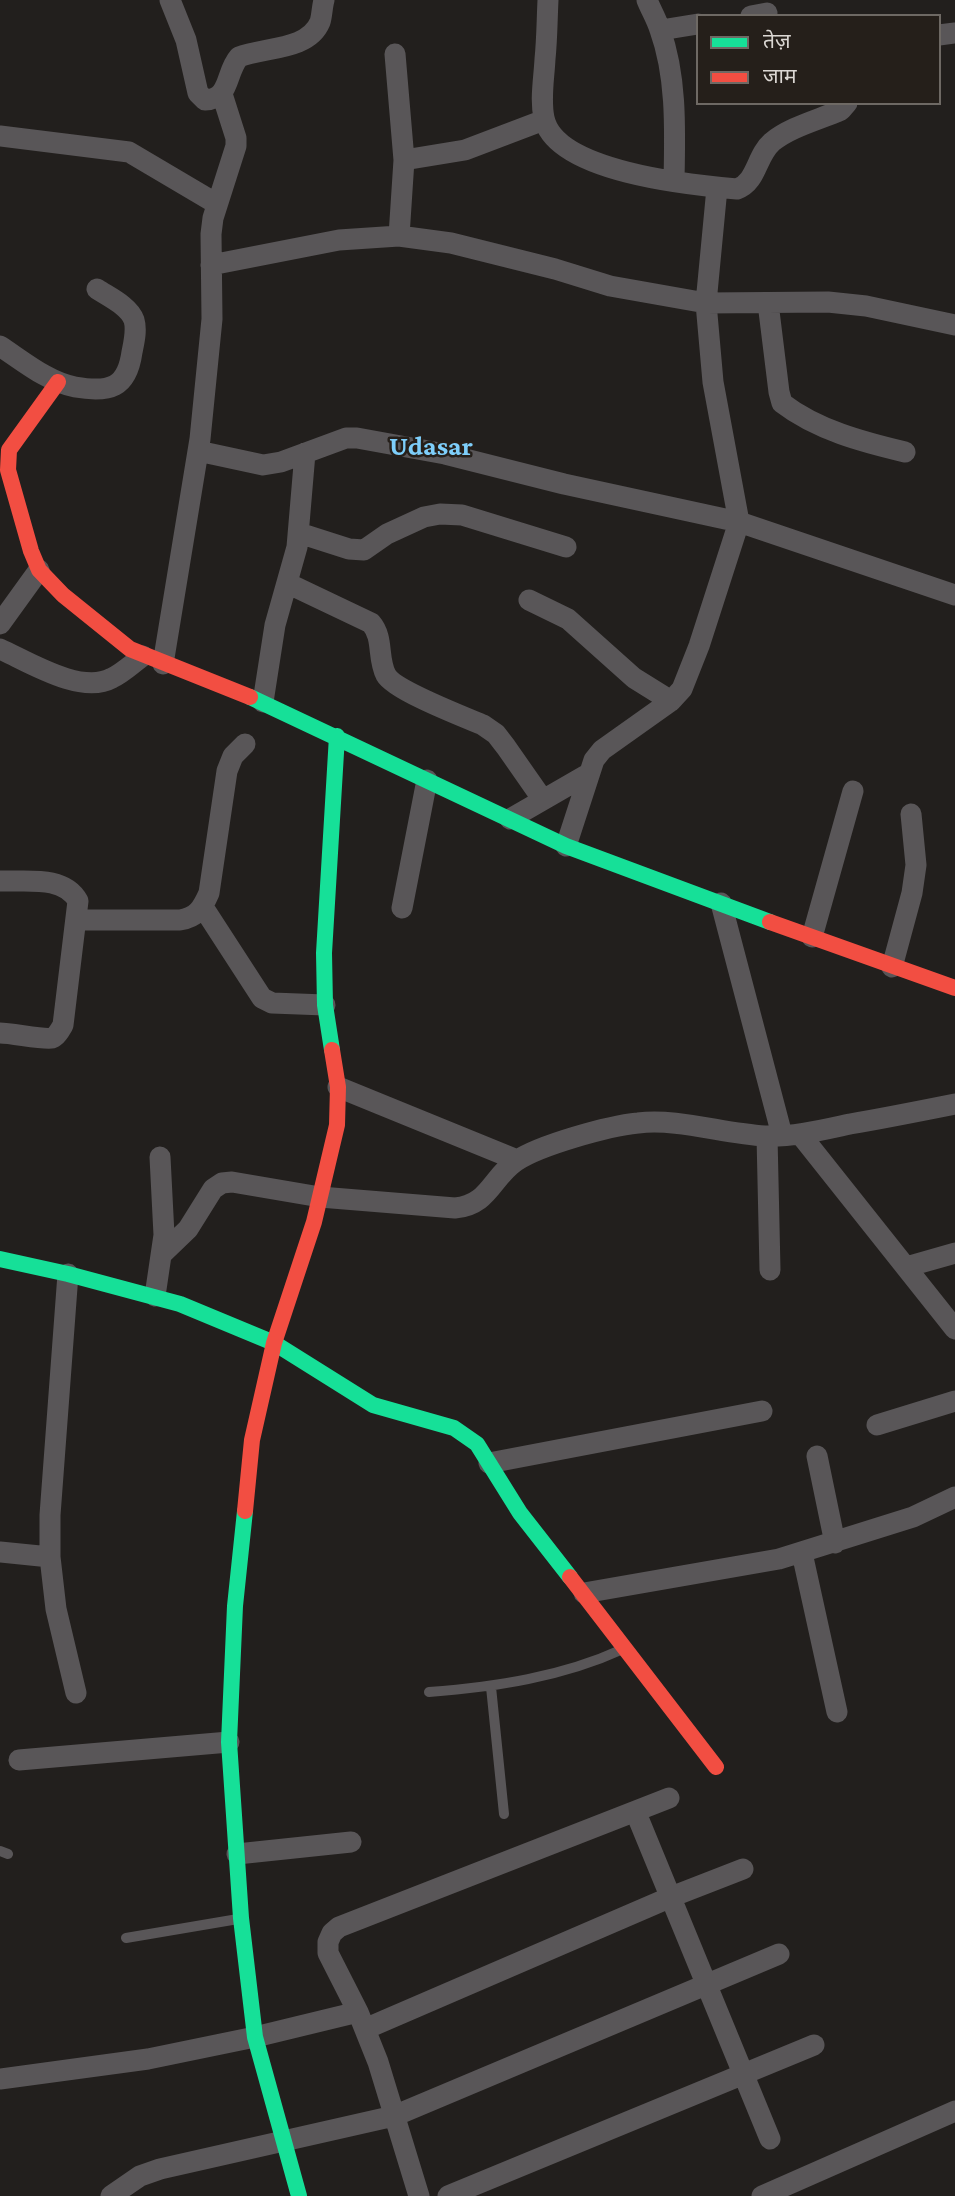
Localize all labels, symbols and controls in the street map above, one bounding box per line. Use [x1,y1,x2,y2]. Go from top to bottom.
legend [696,14,941,105]
text: तेज़ [763,29,791,53]
text: जाम [763,64,797,88]
district label: Udasar [389,429,473,463]

